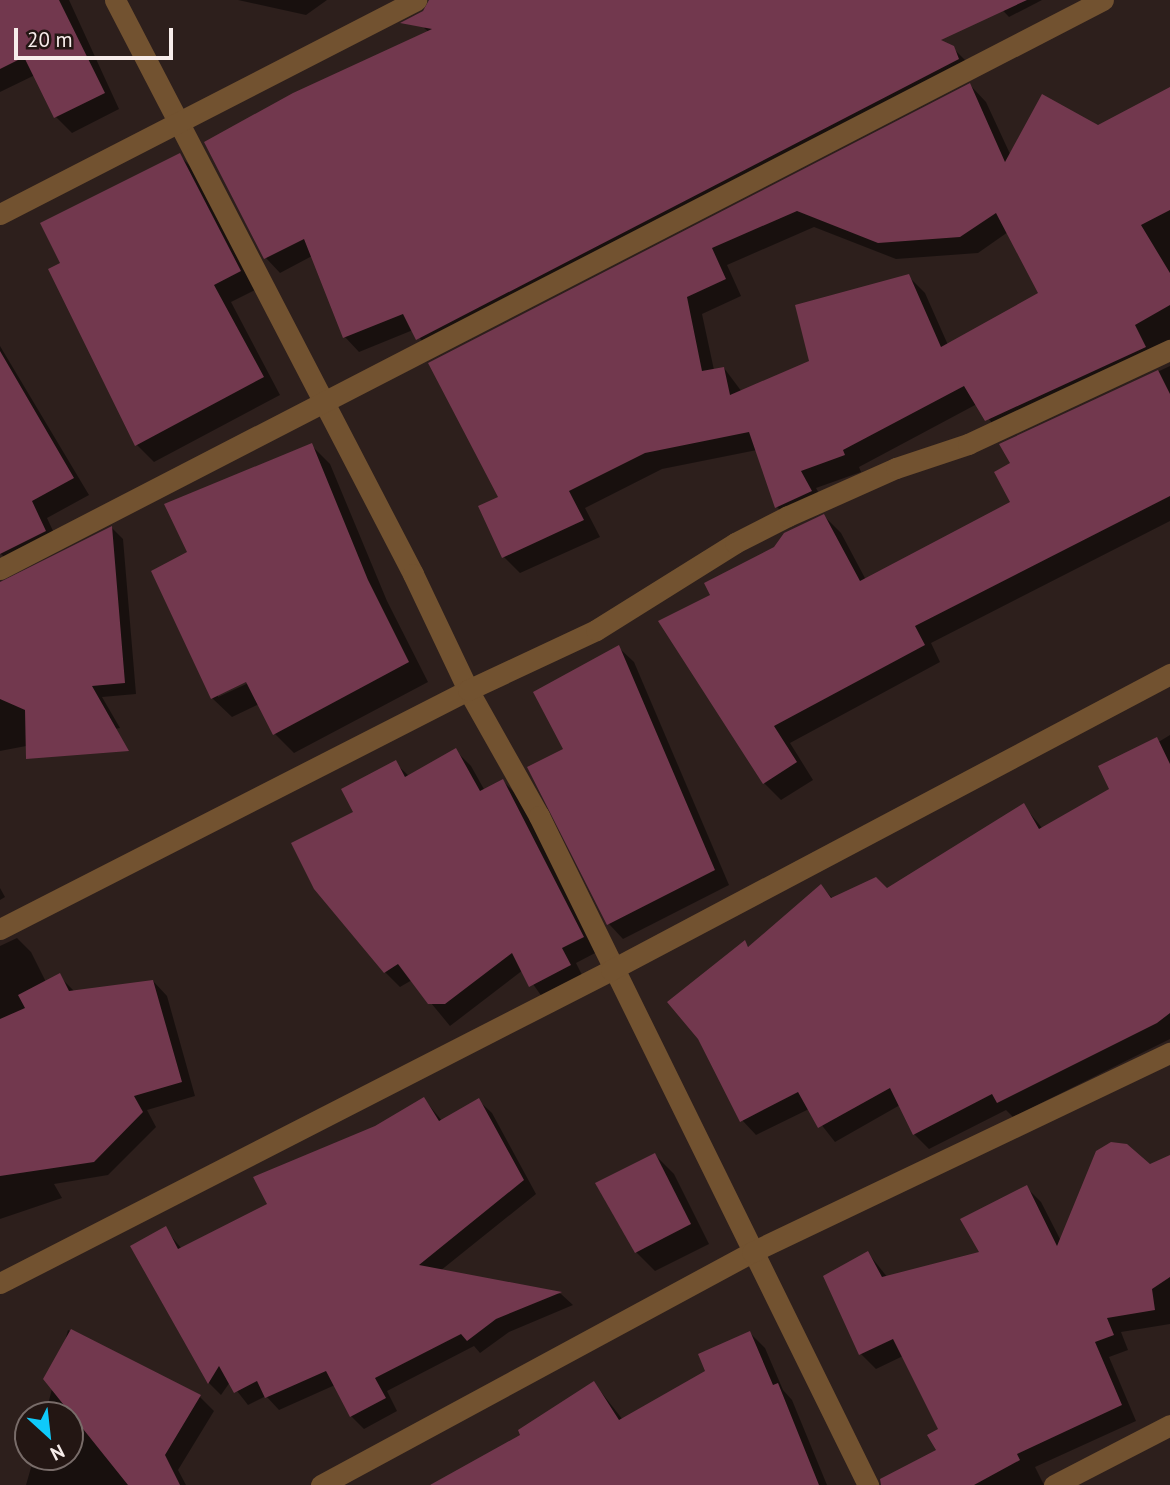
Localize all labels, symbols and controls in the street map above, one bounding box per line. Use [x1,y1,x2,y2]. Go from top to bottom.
scale bar [18,14,177,58]
text: 20 m [27,26,73,53]
north arrow [14,1401,84,1471]
text: N [47,1439,69,1466]

